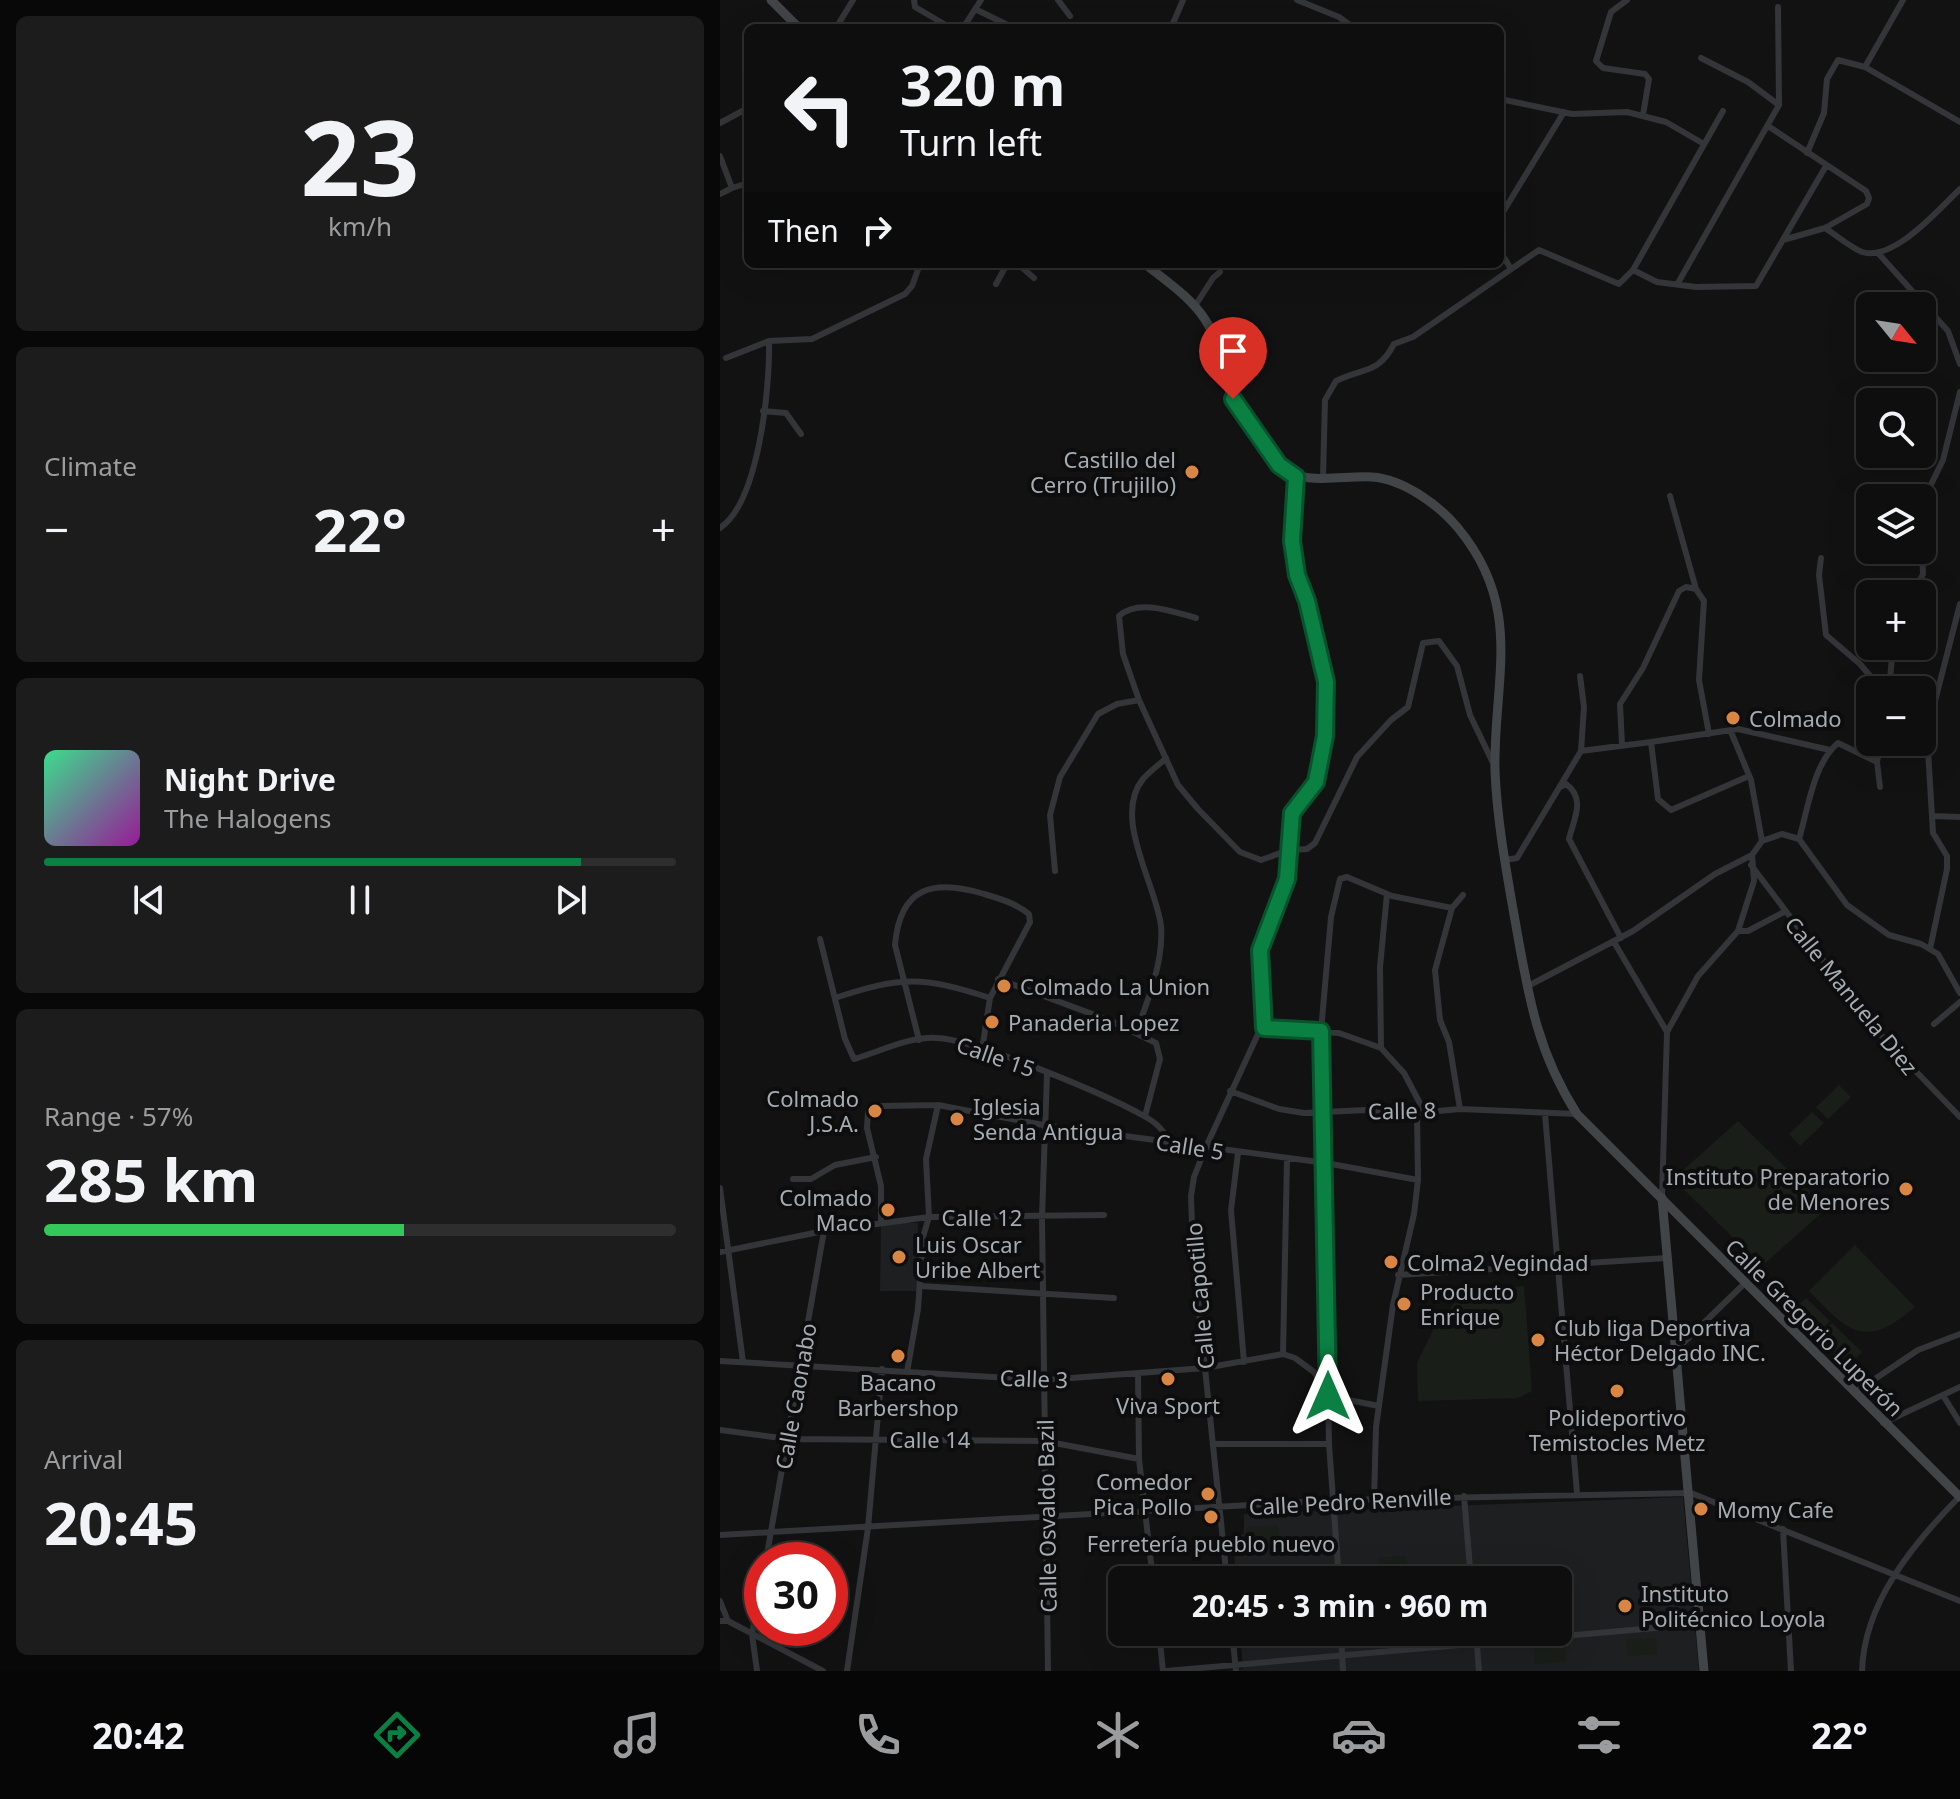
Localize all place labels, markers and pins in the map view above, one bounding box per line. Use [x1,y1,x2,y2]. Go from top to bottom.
pin [1199,317,1267,399]
place label: Castillo del Cerro (Trujillo) [1030,444,1176,499]
marker: Castillo del Cerro (Trujillo) [1183,463,1201,481]
place label: Colmado [1749,703,1842,733]
marker: Colmado [1724,709,1742,727]
place label: Colmado La Union [1020,971,1210,1001]
marker: Colmado La Union [995,977,1013,995]
place label: Panaderia Lopez [1008,1007,1179,1037]
marker: Panaderia Lopez [983,1013,1001,1031]
place label: Colmado J.S.A. [766,1083,859,1138]
place label: Iglesia Senda Antigua [973,1091,1123,1146]
marker: Colmado J.S.A. [866,1102,884,1120]
marker: Iglesia Senda Antigua [948,1110,966,1128]
place label: Instituto Preparatorio de Menores [1666,1161,1890,1216]
marker: Instituto Preparatorio de Menores [1897,1180,1915,1198]
place label: Colmado Maco [779,1182,872,1237]
marker: Colmado Maco [879,1201,897,1219]
place label: Luis Oscar Uribe Albert [915,1229,1040,1284]
place label: Colma2 Vegindad [1407,1247,1588,1277]
marker: Luis Oscar Uribe Albert [890,1248,908,1266]
marker: Colma2 Vegindad [1382,1253,1400,1271]
place label: Producto Enrique [1420,1276,1514,1331]
marker: Producto Enrique [1395,1295,1413,1313]
place label: Club liga Deportiva Héctor Delgado INC. [1554,1312,1766,1367]
marker: Club liga Deportiva Héctor Delgado INC. [1529,1331,1547,1349]
marker: Bacano Barbershop [889,1347,907,1365]
place label: Bacano Barbershop [837,1367,959,1422]
marker: Viva Sport [1159,1370,1177,1388]
marker: Polideportivo Temistocles Metz [1608,1382,1626,1400]
place label: Viva Sport [1116,1390,1220,1420]
place label: Polideportivo Temistocles Metz [1529,1402,1705,1457]
place label: Comedor Pica Pollo [1093,1466,1192,1521]
marker: Comedor Pica Pollo [1199,1485,1217,1503]
place label: Momy Cafe [1717,1494,1834,1524]
marker: Momy Cafe [1692,1500,1710,1518]
marker: Ferretería pueblo nuevo [1202,1508,1220,1526]
place label: Ferretería pueblo nuevo [1087,1528,1335,1558]
place label: Instituto Politécnico Loyola [1641,1578,1826,1633]
marker: Instituto Politécnico Loyola [1616,1597,1634,1615]

